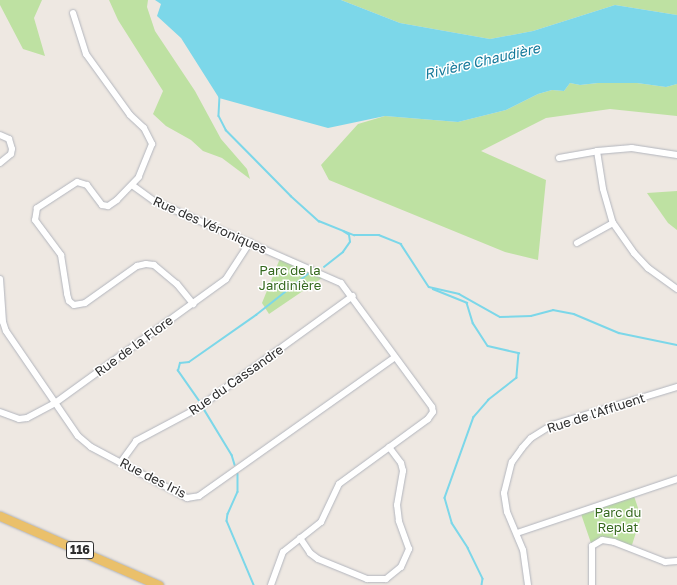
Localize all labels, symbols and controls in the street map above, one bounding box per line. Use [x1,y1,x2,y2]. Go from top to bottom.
water label: Rivière Chaudière [422,40,542,82]
street label: Rue des Véroniques [151,193,269,257]
park label: Parc de la Jardinière [259,263,321,294]
street label: Rue de la Flore [92,312,176,380]
street label: Rue du Cassandre [186,341,286,419]
street label: Rue de l'Affluent [545,390,647,436]
street label: Rue des Iris [117,455,189,501]
park label: Parc du Replat [595,505,641,536]
road number: 116 [66,540,94,560]

